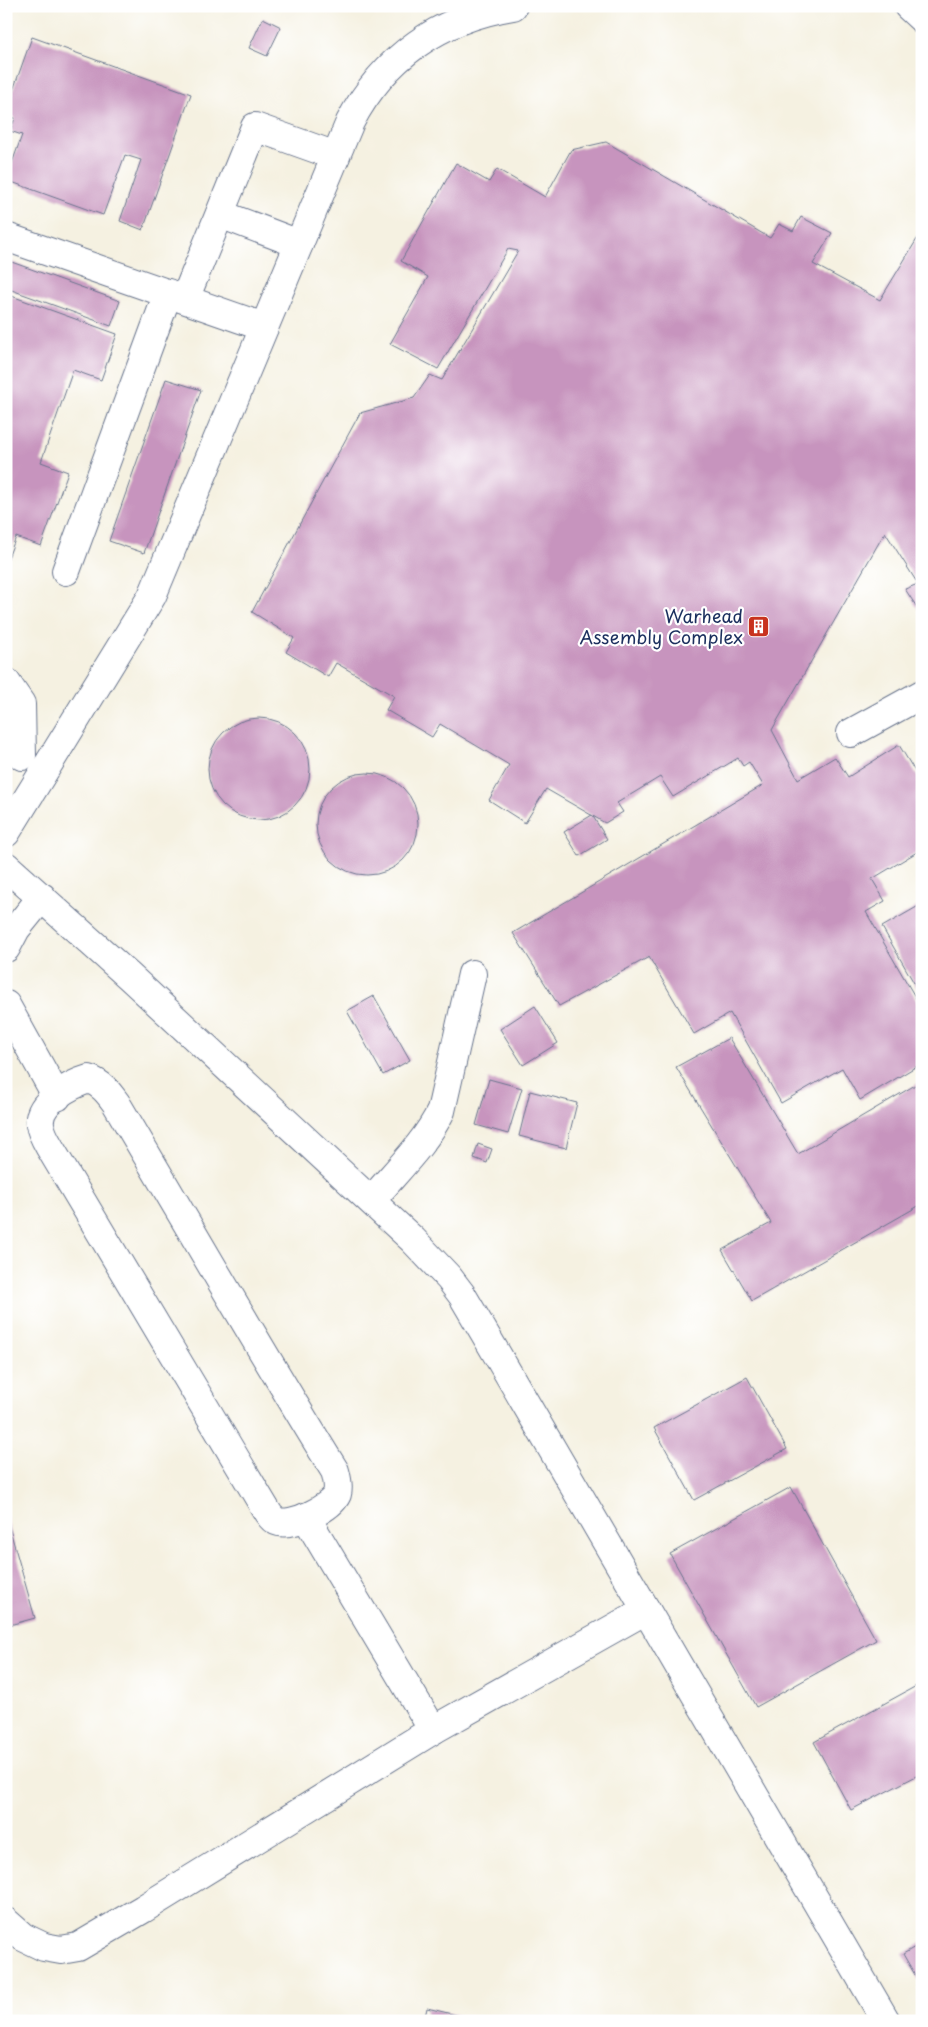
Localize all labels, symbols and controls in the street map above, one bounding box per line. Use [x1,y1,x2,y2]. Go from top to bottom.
place label: Warhead Assembly Complex [579,602,743,650]
building icon: Warhead Assembly Complex [747,615,771,639]

